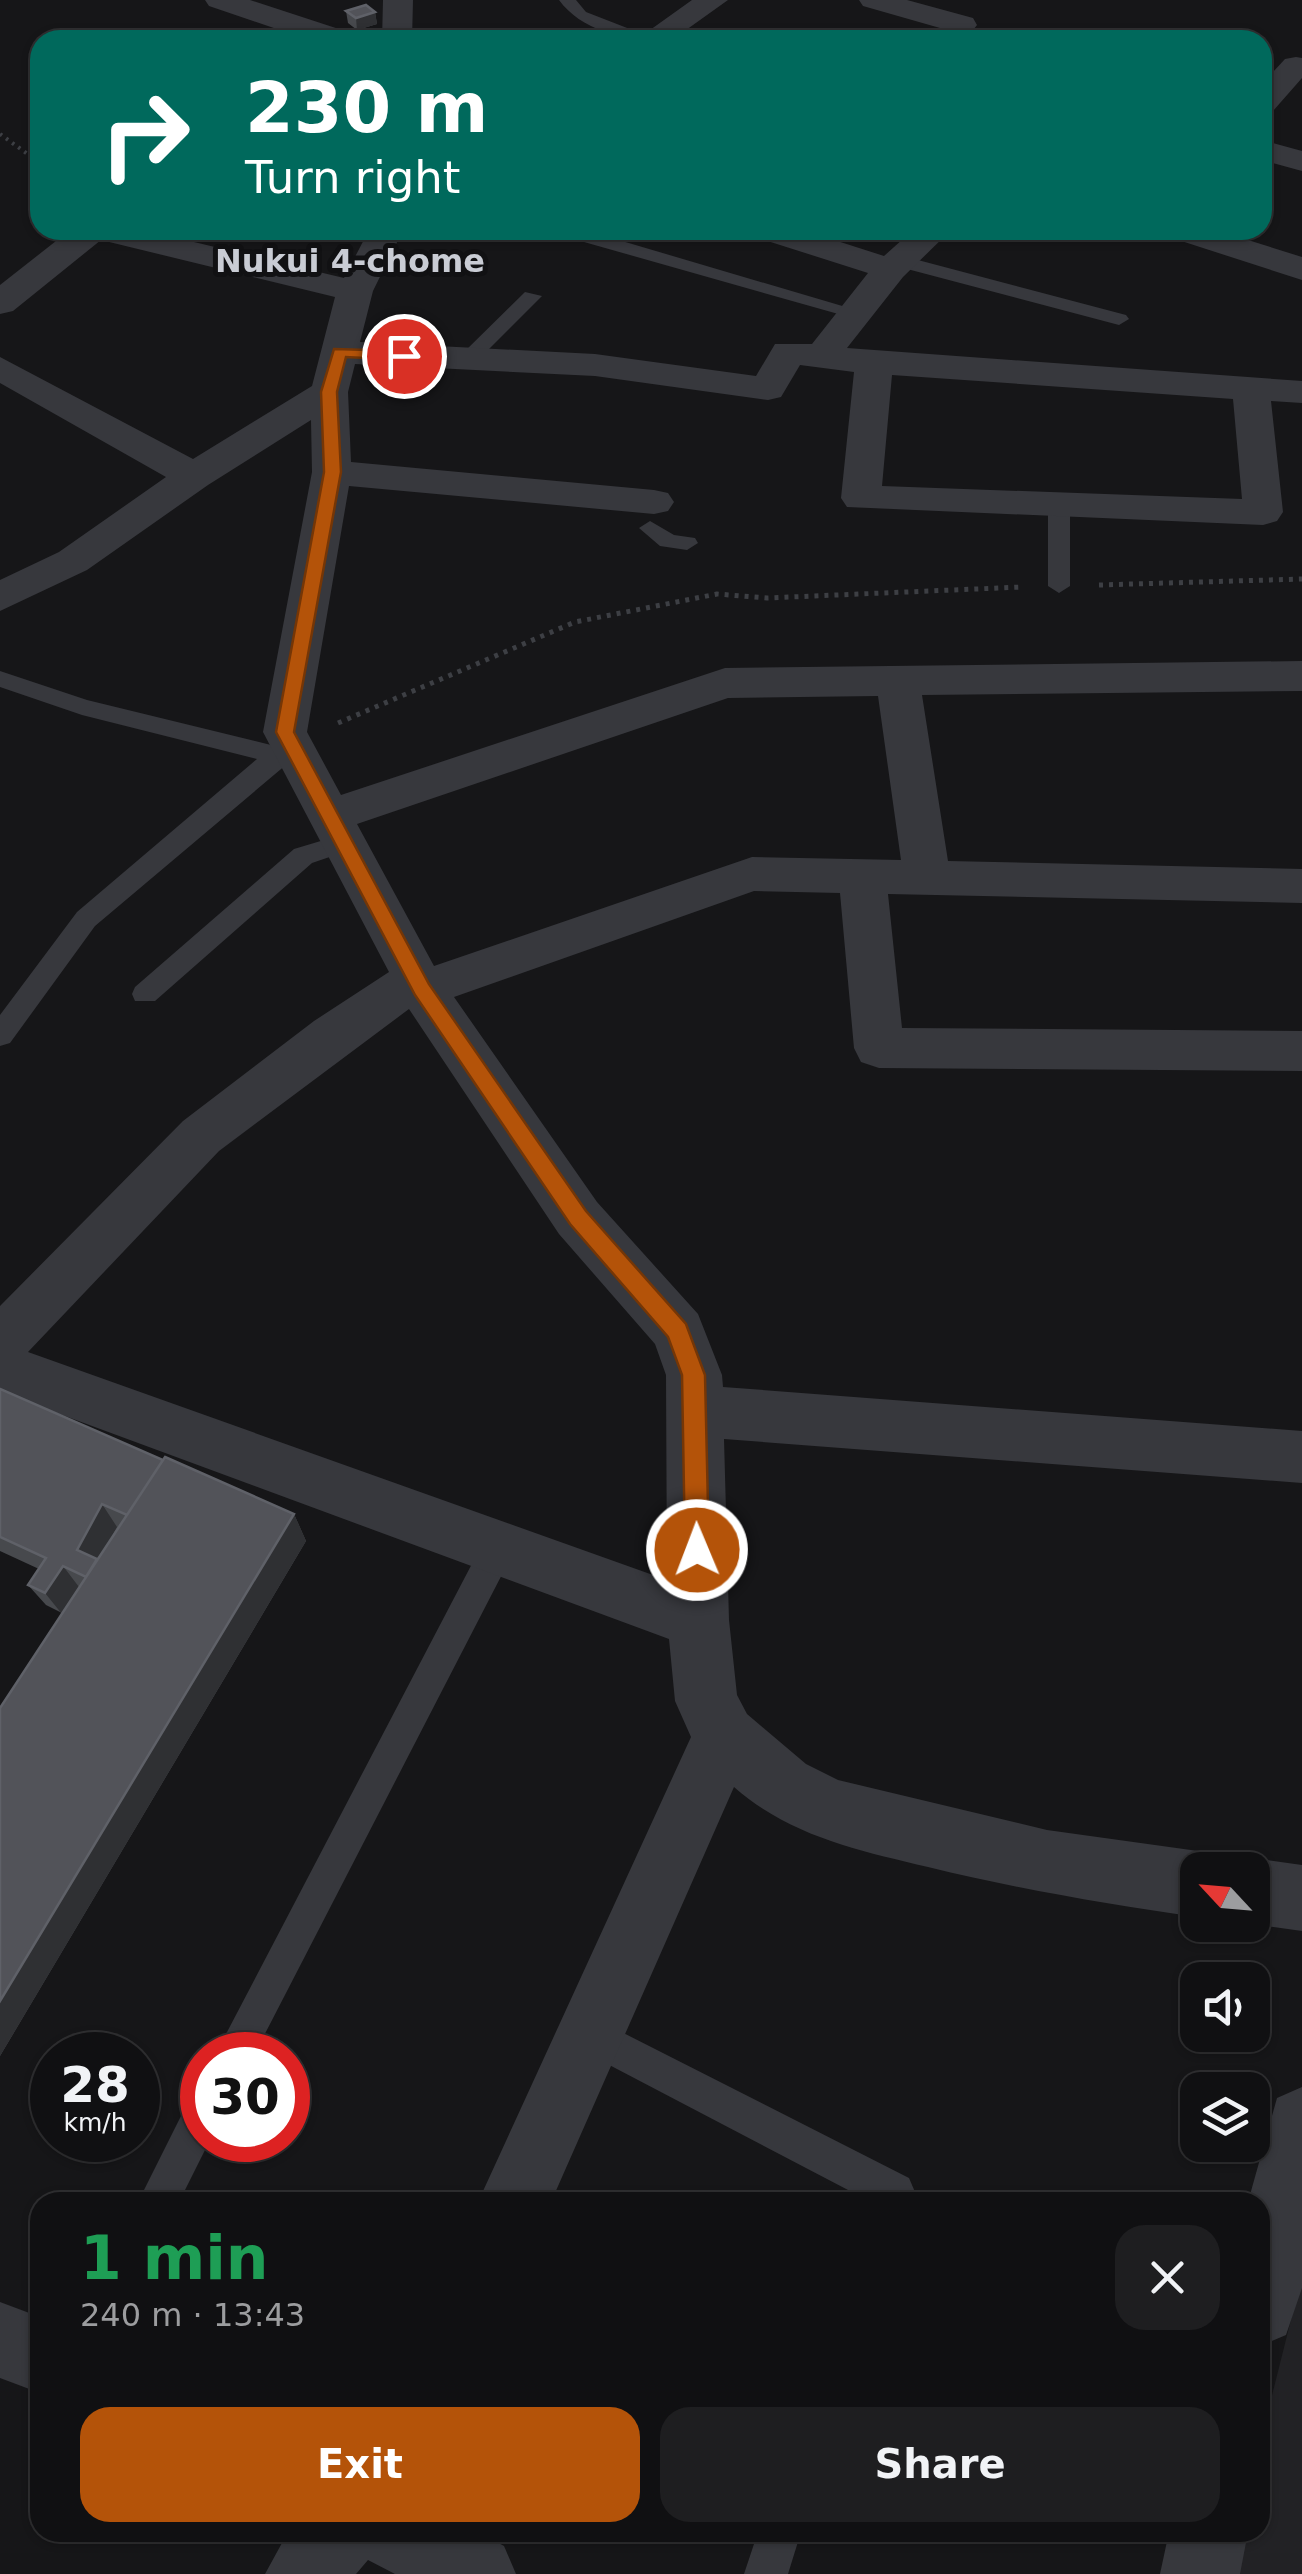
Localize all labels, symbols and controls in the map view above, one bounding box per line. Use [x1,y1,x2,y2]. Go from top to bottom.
text: 230 m [245,67,488,149]
icon: right [80,70,210,200]
text: Turn right [245,151,460,204]
district label: Nukui 4-chome [215,242,485,280]
pin [362,314,447,399]
icon: arrive [377,329,432,384]
position arrow [645,1498,749,1602]
north arrow [1180,1852,1270,1942]
map controls [1180,1852,1270,2162]
button: sound [1180,1962,1270,2052]
speed limit sign: 30 [180,2032,310,2162]
text: 28 [60,2056,130,2114]
button: layers [1180,2072,1270,2162]
text: km/h [63,2108,127,2137]
text: 1 min [80,2223,268,2293]
button: close [1115,2225,1220,2330]
text: 240 m · 13:43 [80,2296,305,2334]
button: Exit [80,2407,640,2522]
button: Share [660,2407,1220,2522]

